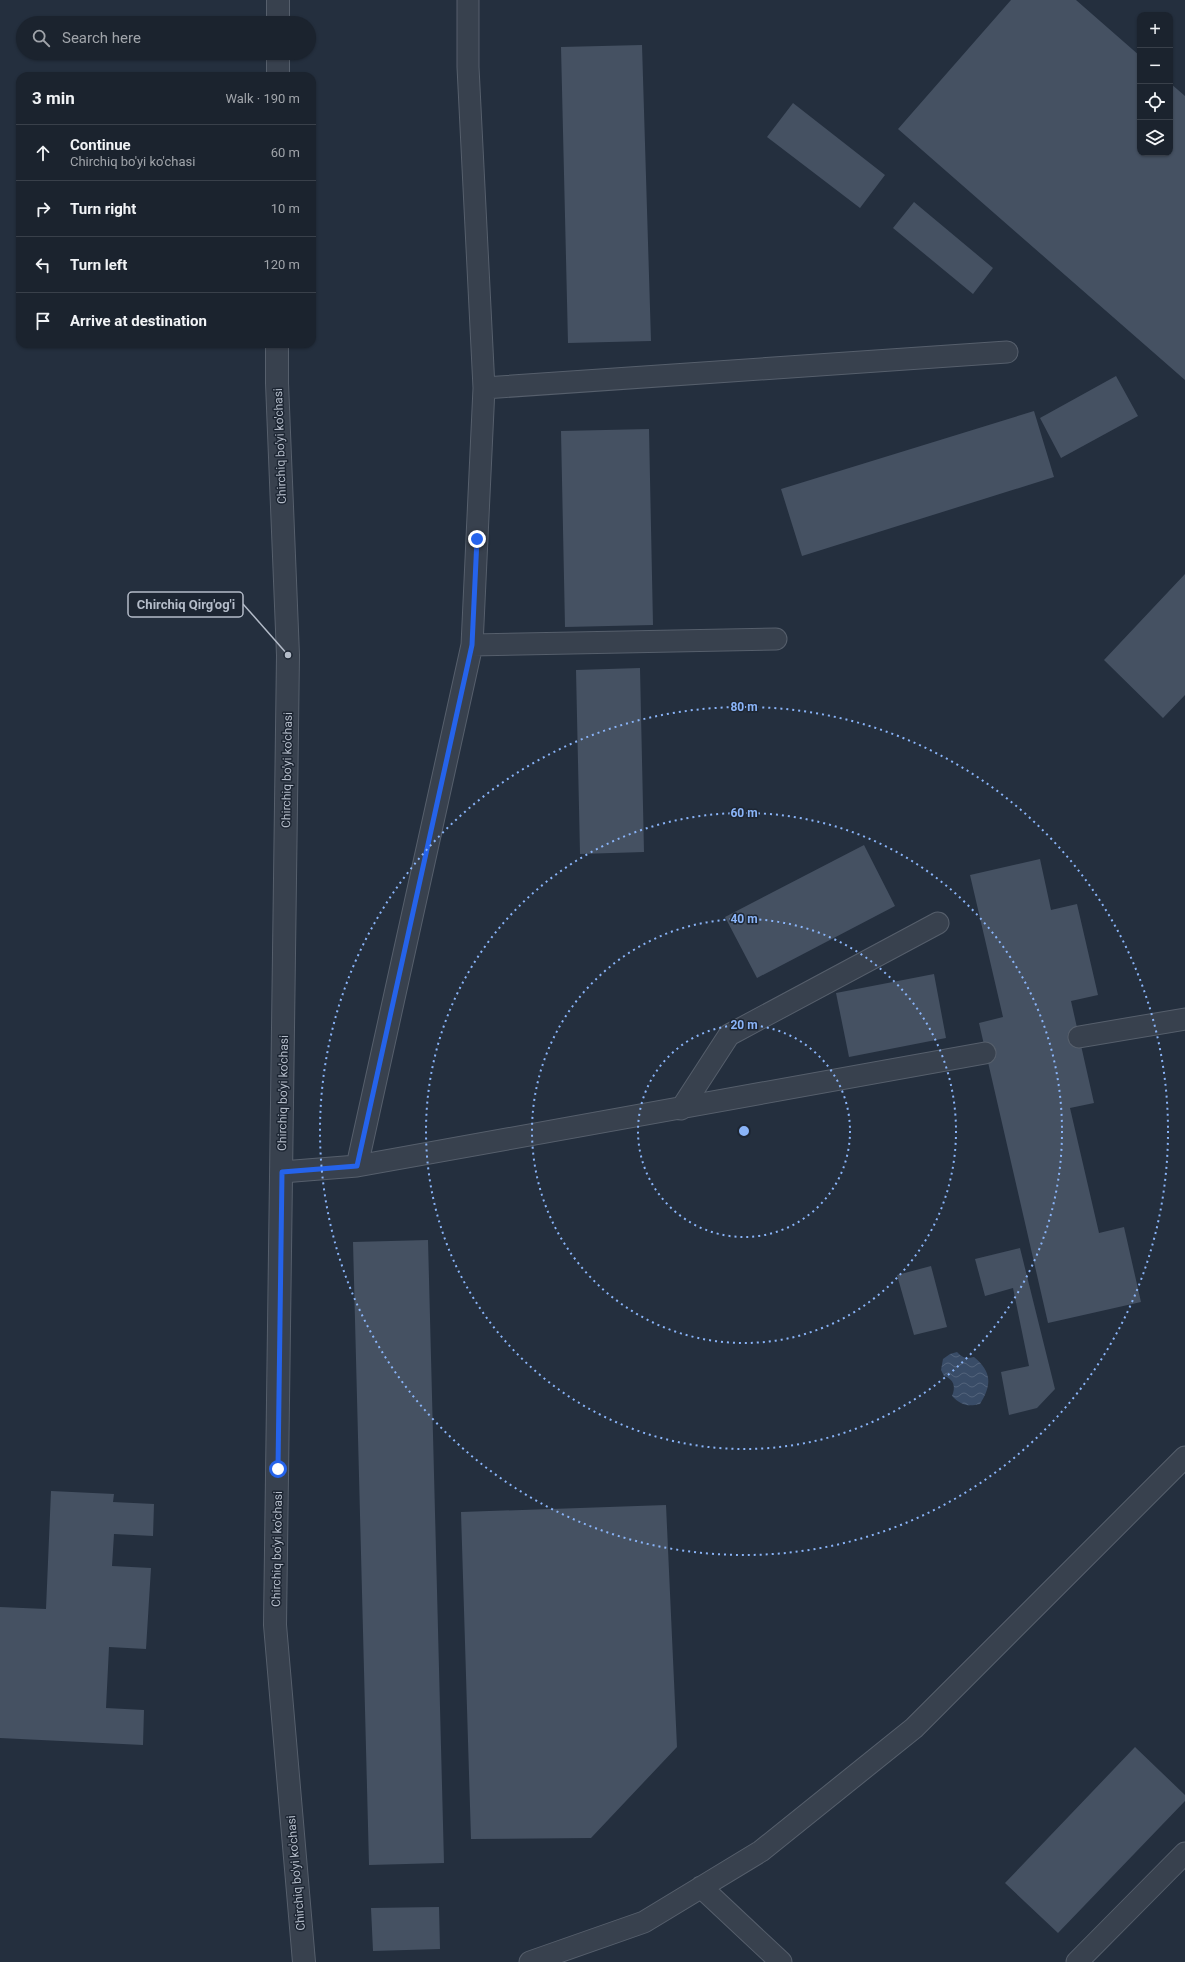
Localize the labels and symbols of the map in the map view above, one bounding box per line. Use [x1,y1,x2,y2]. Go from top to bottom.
street label: Chirchiq bo'yi ko'chasi [271,388,289,504]
route end [468,530,486,548]
callout: Chirchiq Qirg'og'i [128,592,243,617]
text: Chirchiq Qirg'og'i [137,597,235,612]
text: 80 m [730,700,758,714]
street label: Chirchiq bo'yi ko'chasi [279,712,295,828]
text: 60 m [730,806,758,820]
text: 40 m [730,912,758,926]
text: 20 m [730,1018,758,1032]
street label: Chirchiq bo'yi ko'chasi [275,1035,291,1151]
centre of rings [737,1124,751,1138]
route start [269,1460,287,1478]
street label: Chirchiq bo'yi ko'chasi [269,1491,285,1607]
street label: Chirchiq bo'yi ko'chasi [284,1815,308,1931]

